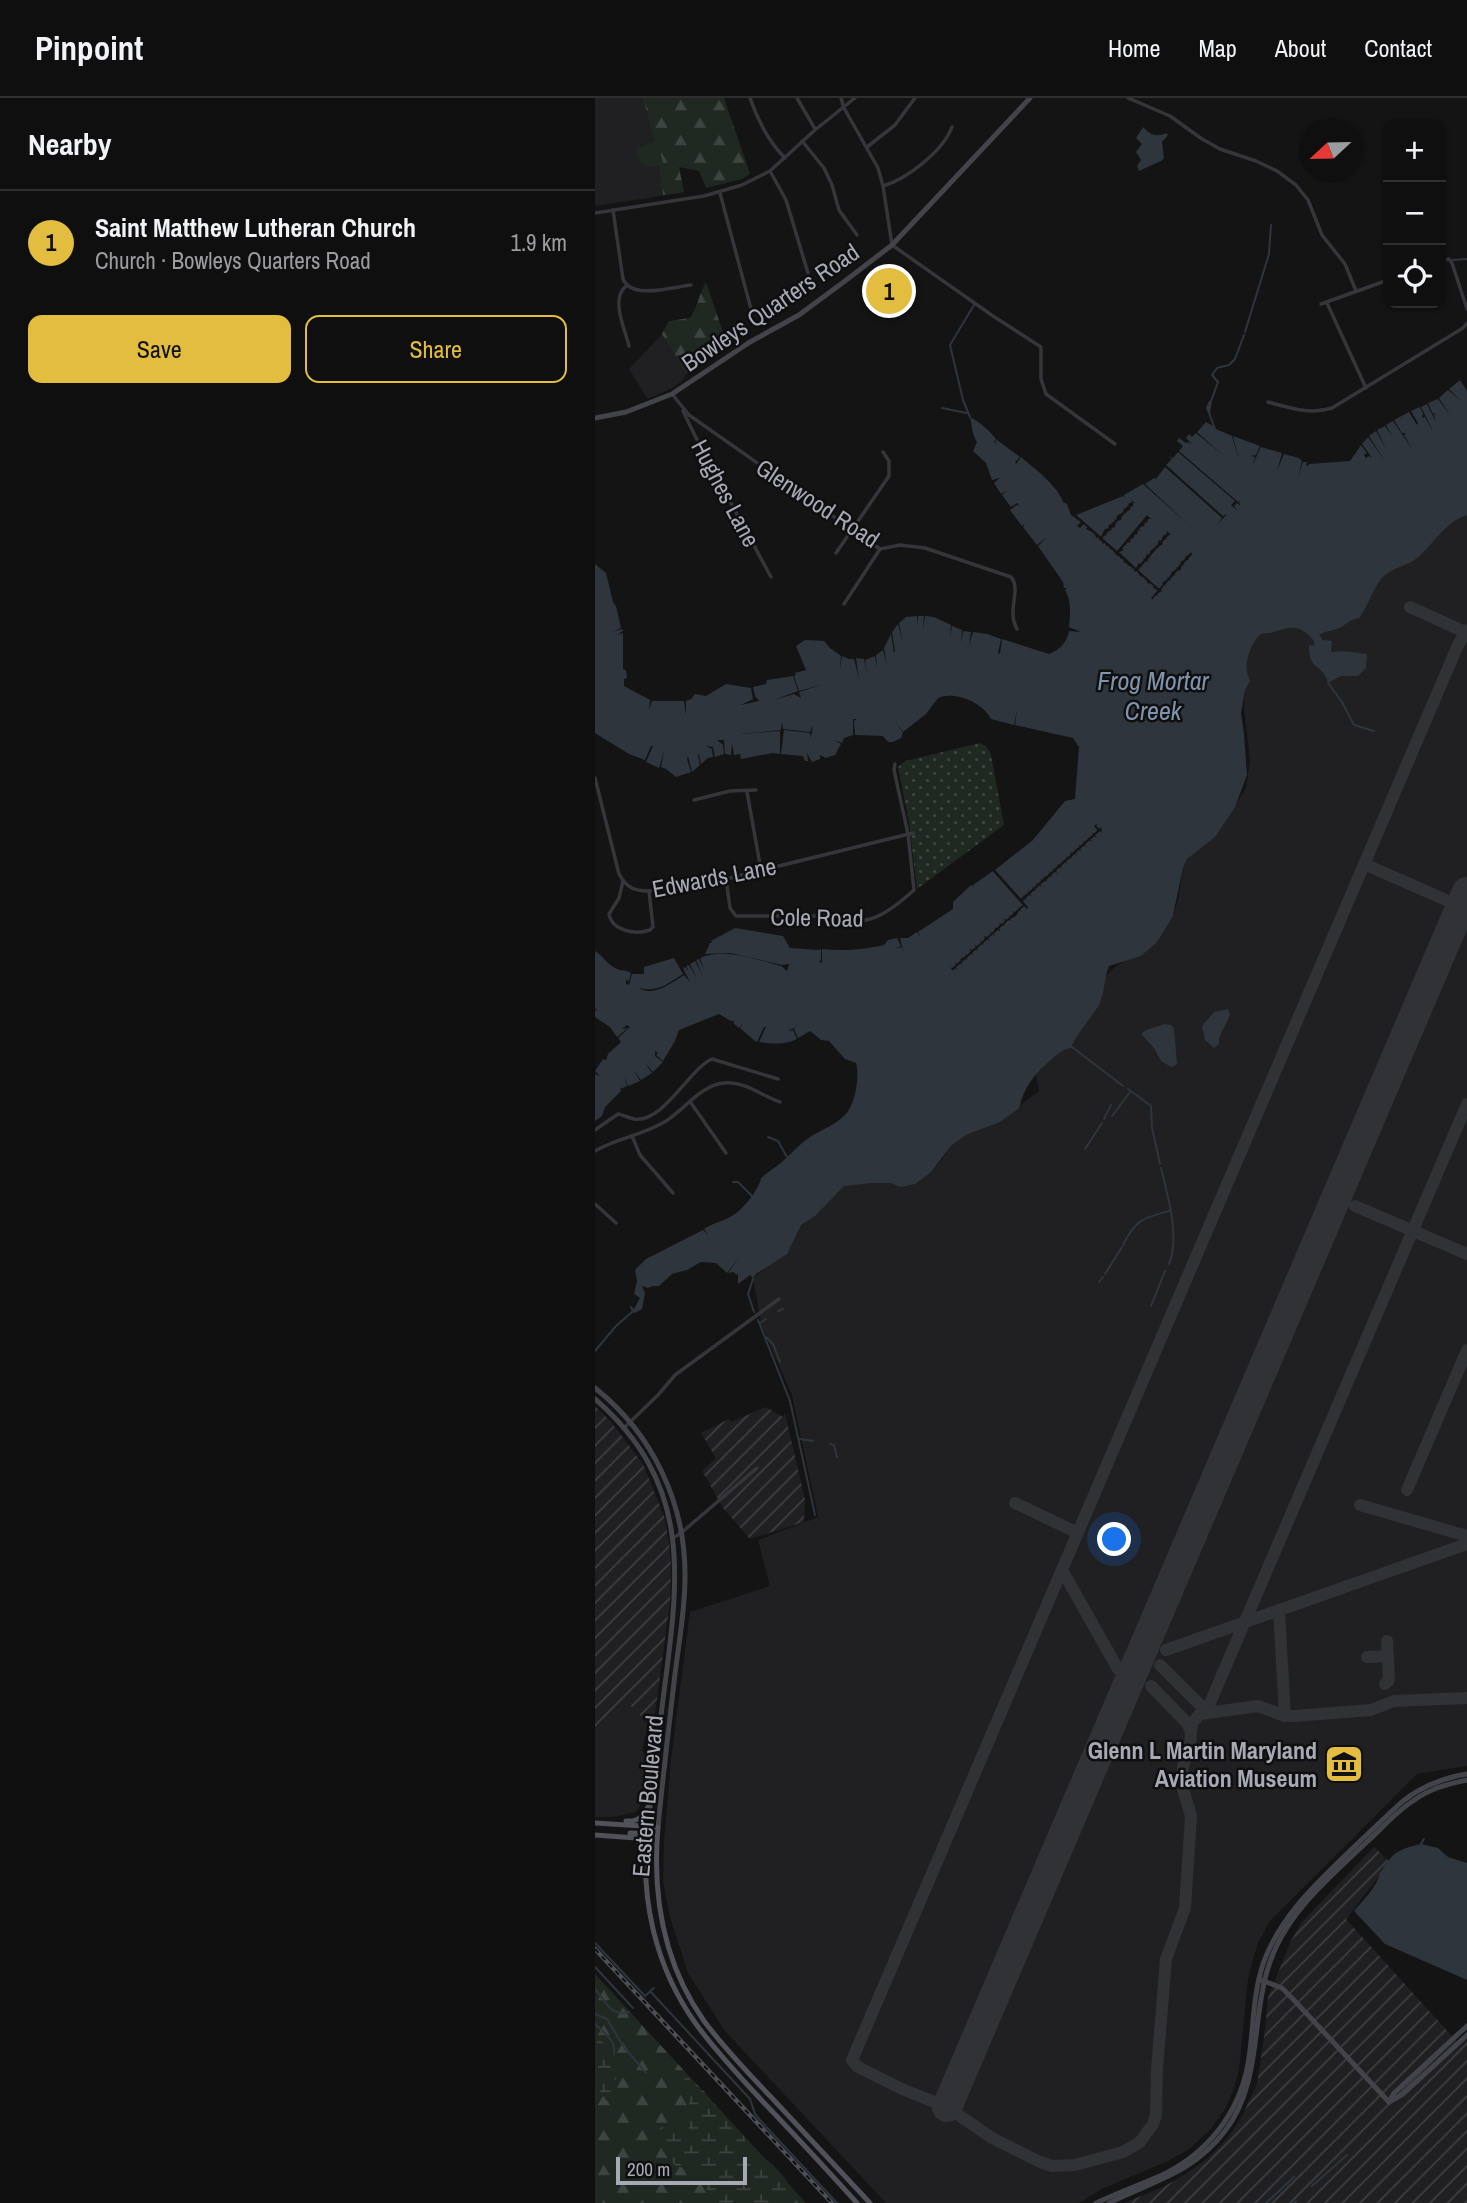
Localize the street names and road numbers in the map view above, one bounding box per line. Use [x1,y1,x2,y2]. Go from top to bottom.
street label: Bowleys Quarters Road [675,236,865,378]
street label: Hughes Lane [684,434,768,552]
street label: Glenwood Road [750,451,886,555]
street label: Edwards Lane [649,849,779,905]
street label: Cole Road [770,900,864,934]
street label: Eastern Boulevard [624,1714,670,1878]

